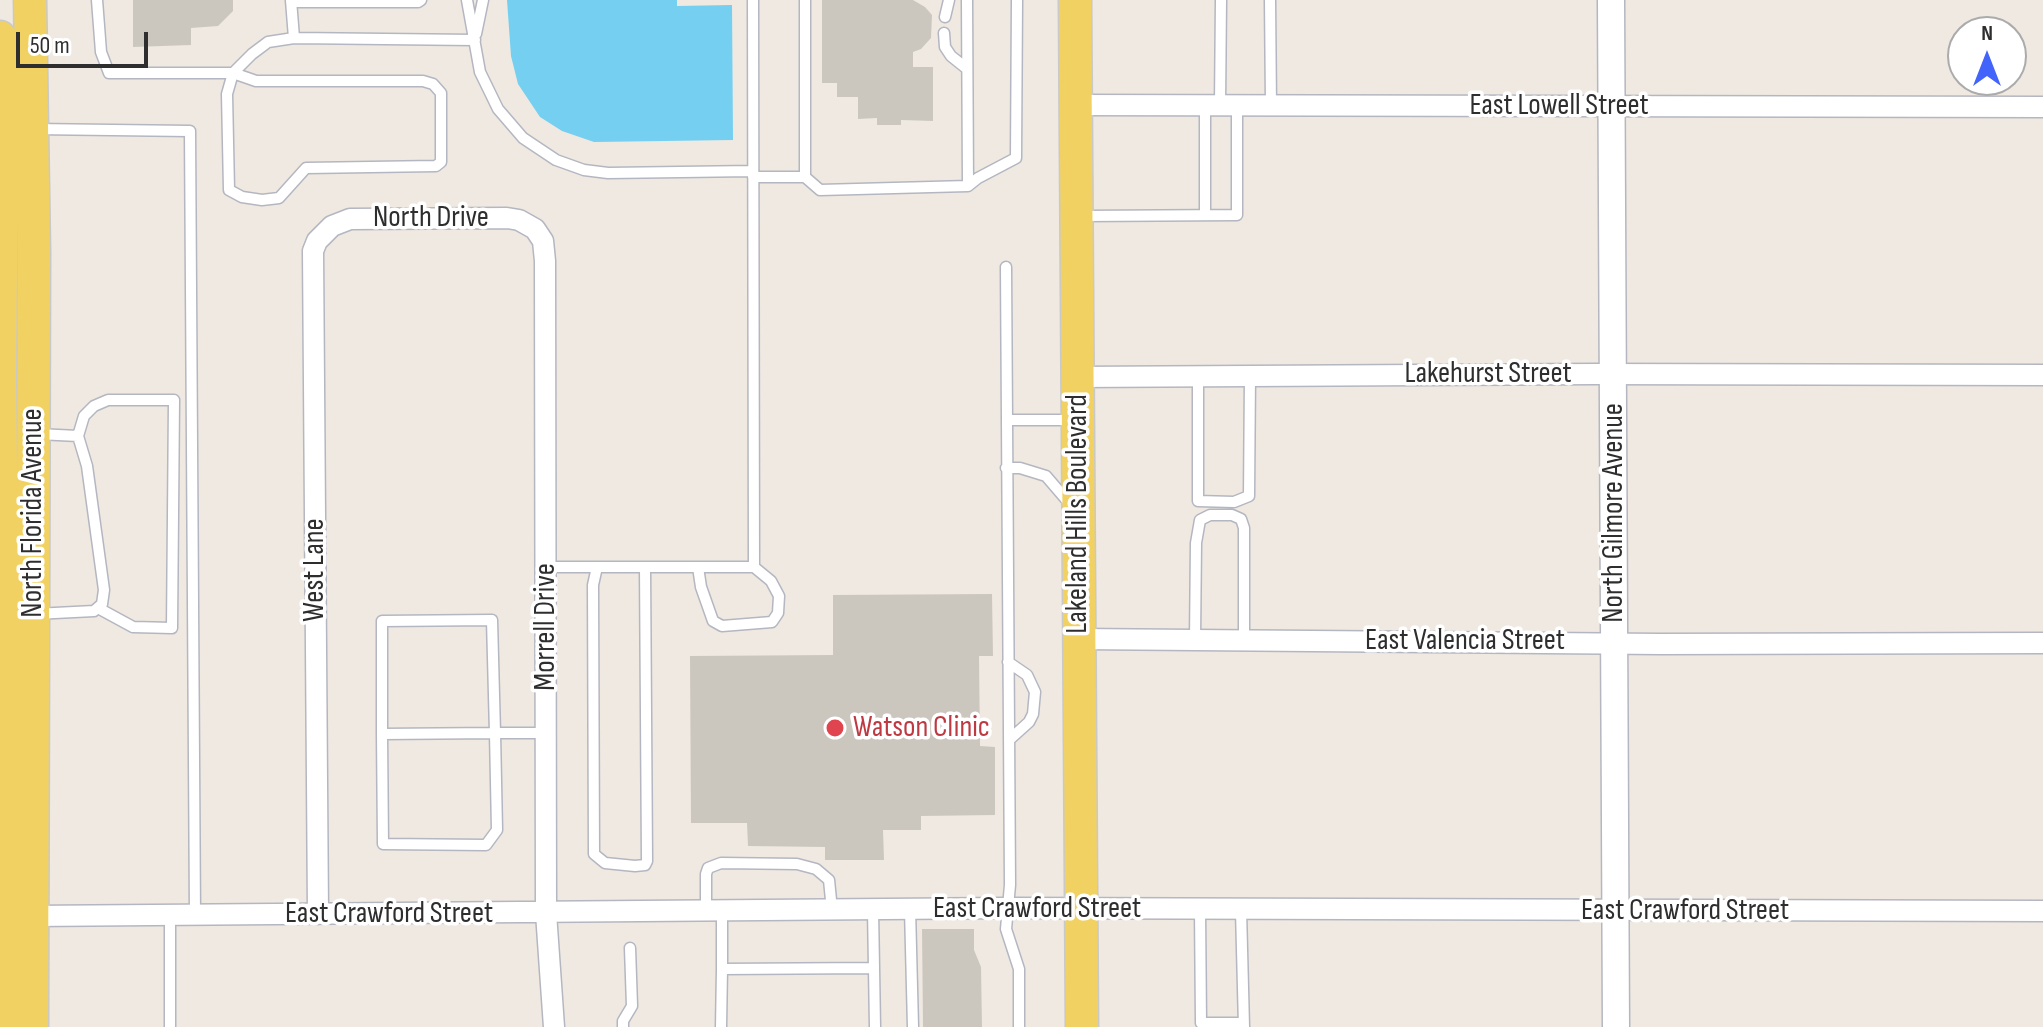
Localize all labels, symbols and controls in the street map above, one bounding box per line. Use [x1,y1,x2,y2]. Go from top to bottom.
scale bar [20,16,152,66]
north arrow [1947,16,2027,96]
text: N [1981,20,1993,47]
text: 50 m [30,31,70,60]
street label: East Lowell Street [1469,88,1649,124]
street label: North Drive [373,200,489,236]
street label: Lakehurst Street [1404,356,1572,392]
street label: Lakeland Hills Boulevard [1060,394,1096,634]
street label: North Gilmore Avenue [1596,403,1632,623]
street label: North Florida Avenue [15,408,51,618]
street label: West Lane [297,518,333,622]
street label: Morrell Drive [528,563,564,691]
street label: East Valencia Street [1365,623,1565,659]
place label: Watson Clinic [853,710,990,746]
marker: Watson Clinic [824,717,846,739]
street label: East Crawford Street [933,891,1141,927]
street label: East Crawford Street [1581,893,1789,929]
street label: East Crawford Street [285,896,493,932]

